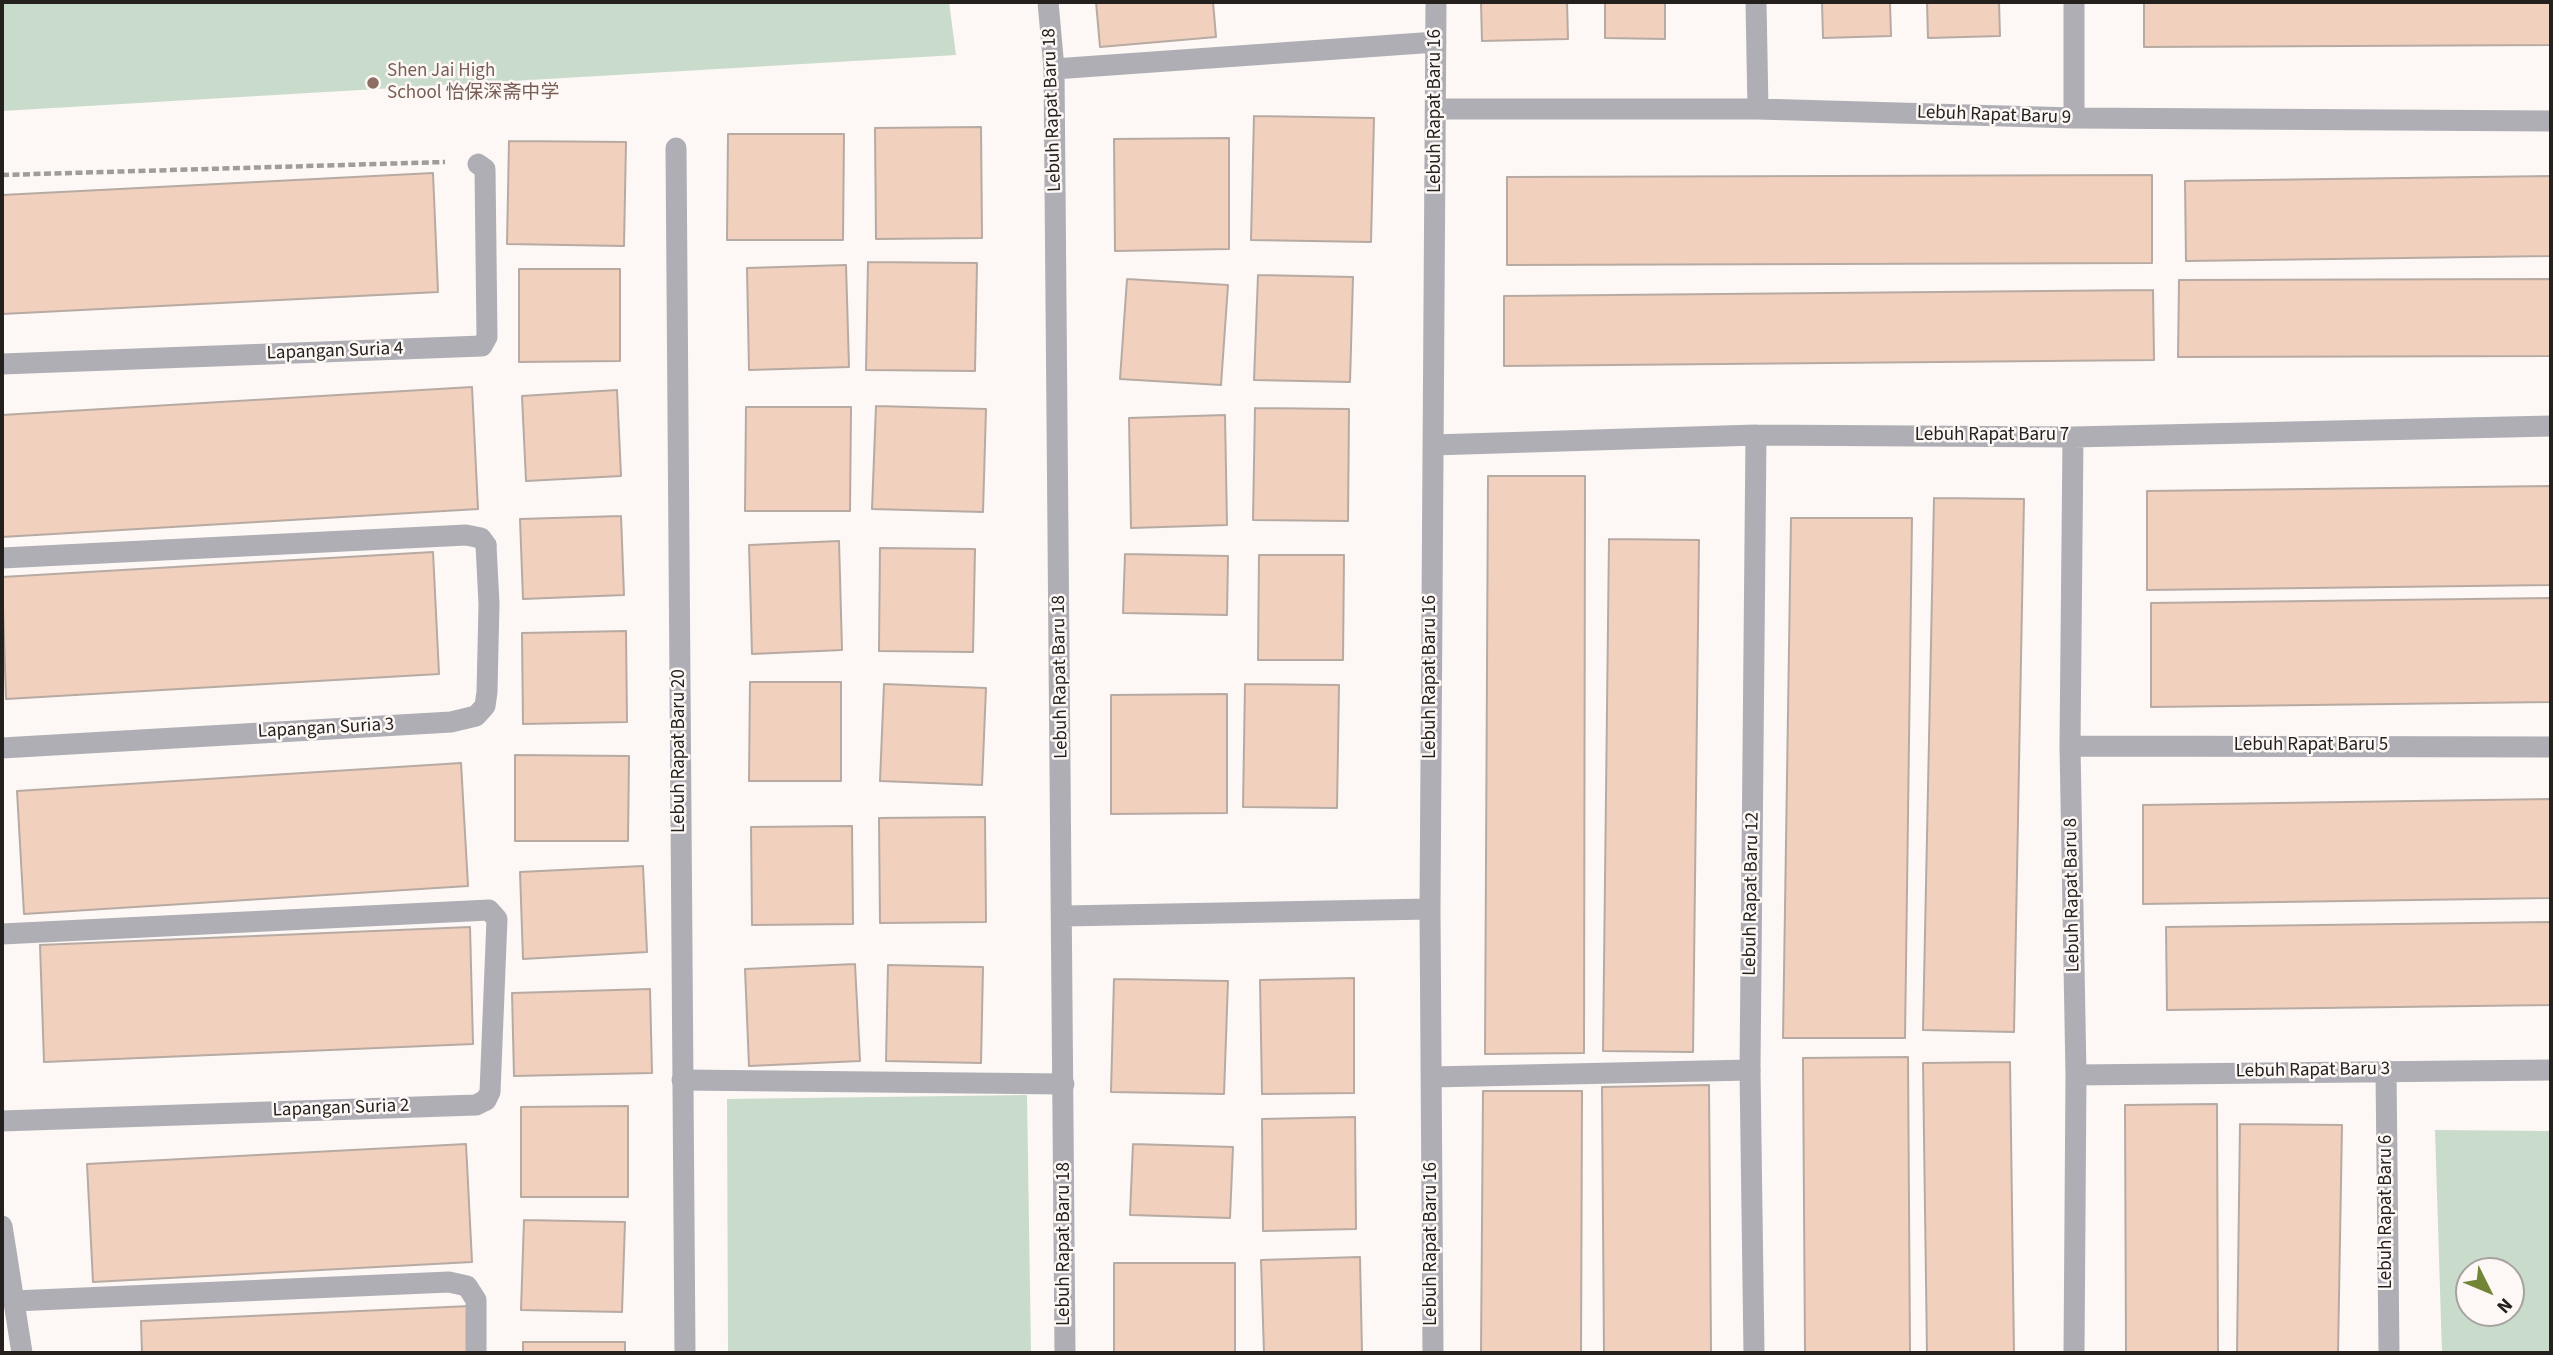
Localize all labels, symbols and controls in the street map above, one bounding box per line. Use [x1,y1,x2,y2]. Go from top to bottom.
street label: Lebuh Rapat Baru 18 [1039,28,1067,192]
street label: Lebuh Rapat Baru 16 [1425,29,1447,193]
place label: Shen Jai High School 怡保深斋中学 [387,61,559,105]
marker: Shen Jai High School 怡保深斋中学 [365,75,381,91]
street label: Lebuh Rapat Baru 9 [1916,102,2072,130]
street label: Lapangan Suria 4 [266,338,404,366]
street label: Lebuh Rapat Baru 7 [1915,425,2069,447]
street label: Lebuh Rapat Baru 18 [1048,595,1074,759]
street label: Lebuh Rapat Baru 16 [1420,595,1442,759]
street label: Lebuh Rapat Baru 20 [669,669,691,833]
street label: Lapangan Suria 3 [257,714,395,744]
street label: Lebuh Rapat Baru 5 [2234,735,2388,757]
street label: Lebuh Rapat Baru 12 [1739,812,1765,976]
street label: Lebuh Rapat Baru 8 [2060,818,2086,972]
street label: Lebuh Rapat Baru 3 [2236,1058,2390,1084]
street label: Lapangan Suria 2 [272,1095,410,1123]
street label: Lebuh Rapat Baru 6 [2376,1135,2398,1289]
street label: Lebuh Rapat Baru 18 [1054,1162,1076,1326]
street label: Lebuh Rapat Baru 16 [1421,1162,1443,1326]
north arrow [2455,1257,2525,1327]
text: N [2490,1291,2518,1319]

